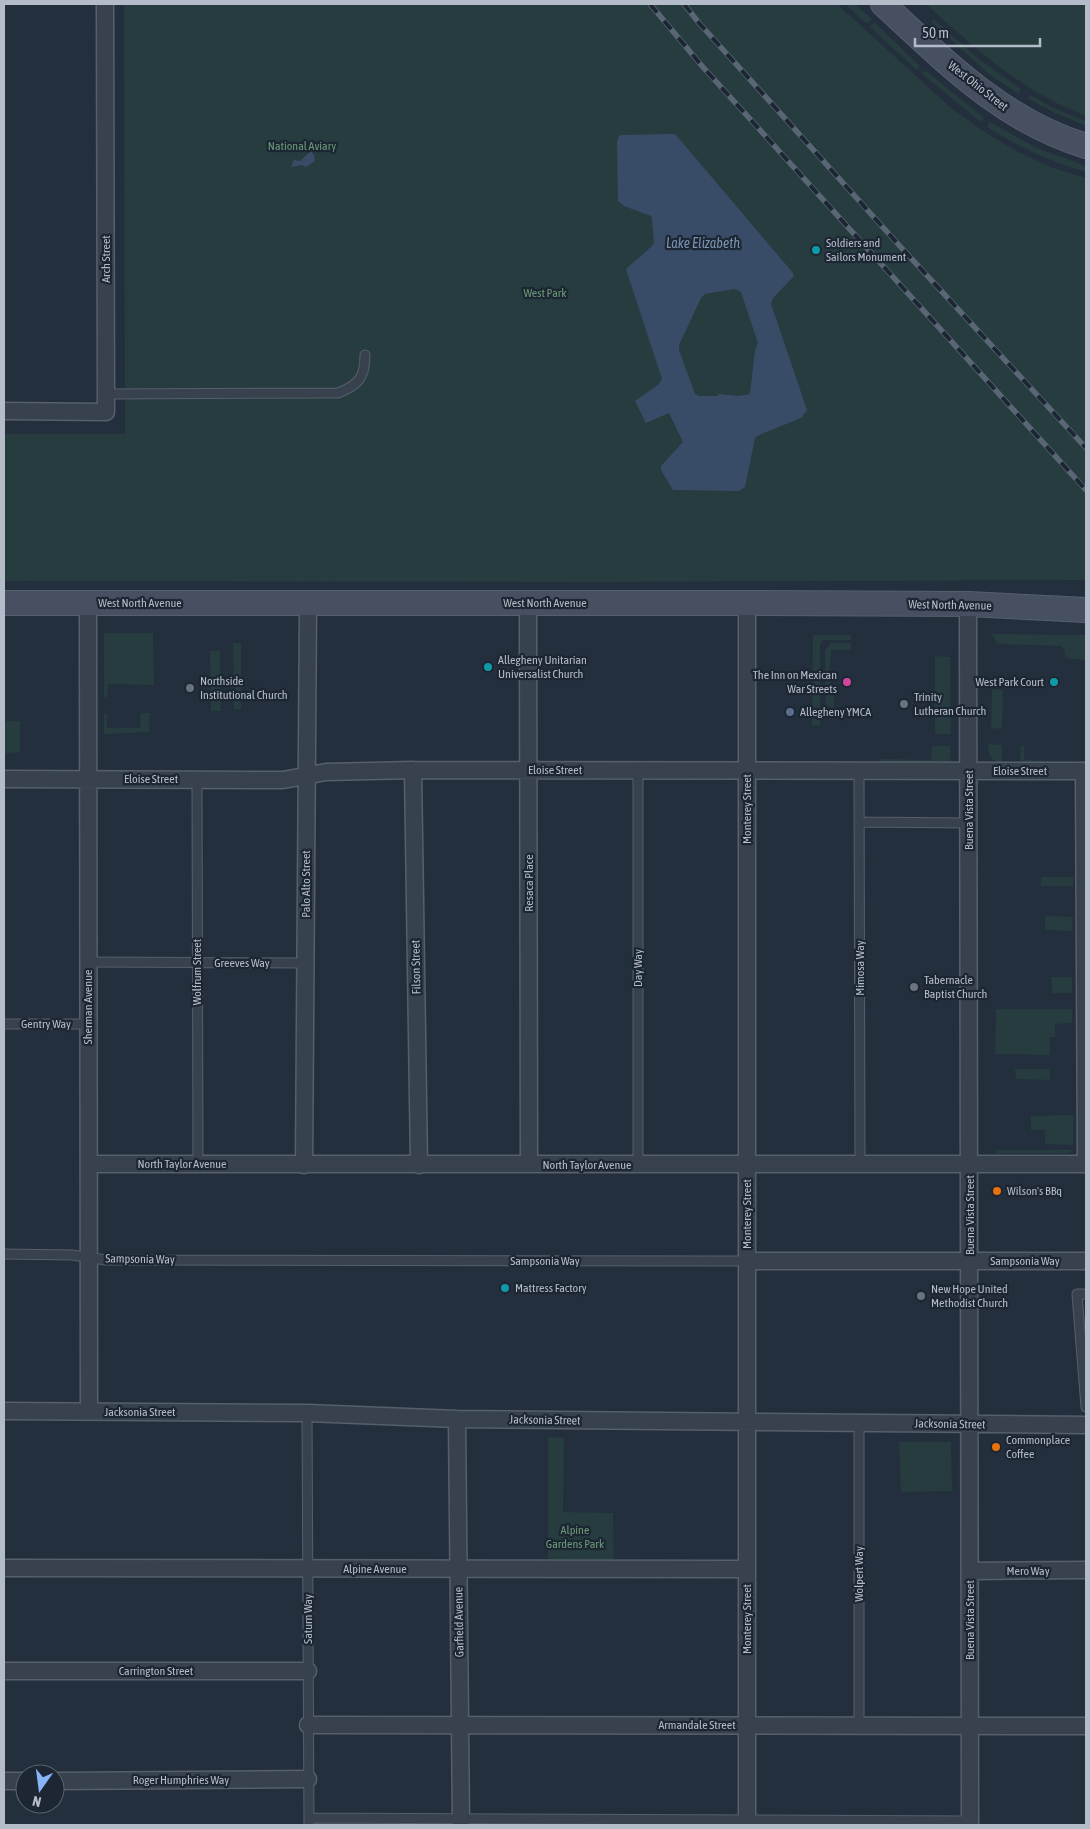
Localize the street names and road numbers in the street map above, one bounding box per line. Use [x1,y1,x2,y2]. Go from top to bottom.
street label: West Ohio Street [945,58,1011,114]
street label: Arch Street [99,235,113,283]
street label: West North Avenue [98,596,182,610]
street label: West North Avenue [503,596,587,610]
street label: West North Avenue [908,597,992,613]
street label: Eloise Street [528,763,583,777]
street label: Eloise Street [993,764,1048,778]
street label: Buena Vista Street [962,770,976,850]
street label: Eloise Street [124,772,179,786]
street label: Monterey Street [740,773,754,844]
street label: Palo Alto Street [299,850,313,918]
street label: Resaca Place [522,854,536,912]
street label: Wolfrum Street [190,938,204,1005]
street label: Filson Street [409,939,423,994]
street label: Mimosa Way [853,940,867,996]
street label: Day Way [631,949,645,987]
street label: Greeves Way [214,956,270,970]
street label: Sherman Avenue [81,970,95,1044]
street label: Gentry Way [21,1017,71,1031]
street label: North Taylor Avenue [137,1157,227,1171]
street label: North Taylor Avenue [542,1158,632,1172]
street label: Buena Vista Street [963,1175,977,1255]
street label: Monterey Street [740,1178,754,1249]
street label: Sampsonia Way [105,1251,175,1267]
street label: Sampsonia Way [510,1254,580,1268]
street label: Sampsonia Way [990,1254,1060,1268]
street label: Jacksonia Street [104,1405,176,1419]
street label: Jacksonia Street [509,1412,581,1428]
street label: Jacksonia Street [914,1416,986,1432]
street label: Wolpert Way [852,1546,866,1602]
street label: Alpine Avenue [343,1562,407,1576]
street label: Mero Way [1006,1564,1050,1578]
street label: Buena Vista Street [963,1580,977,1660]
street label: Monterey Street [740,1583,754,1654]
street label: Garfield Avenue [451,1587,467,1657]
street label: Saturn Way [301,1594,315,1644]
street label: Carrington Street [119,1664,194,1678]
street label: Armandale Street [658,1718,736,1732]
street label: Roger Humphries Way [133,1773,229,1787]

